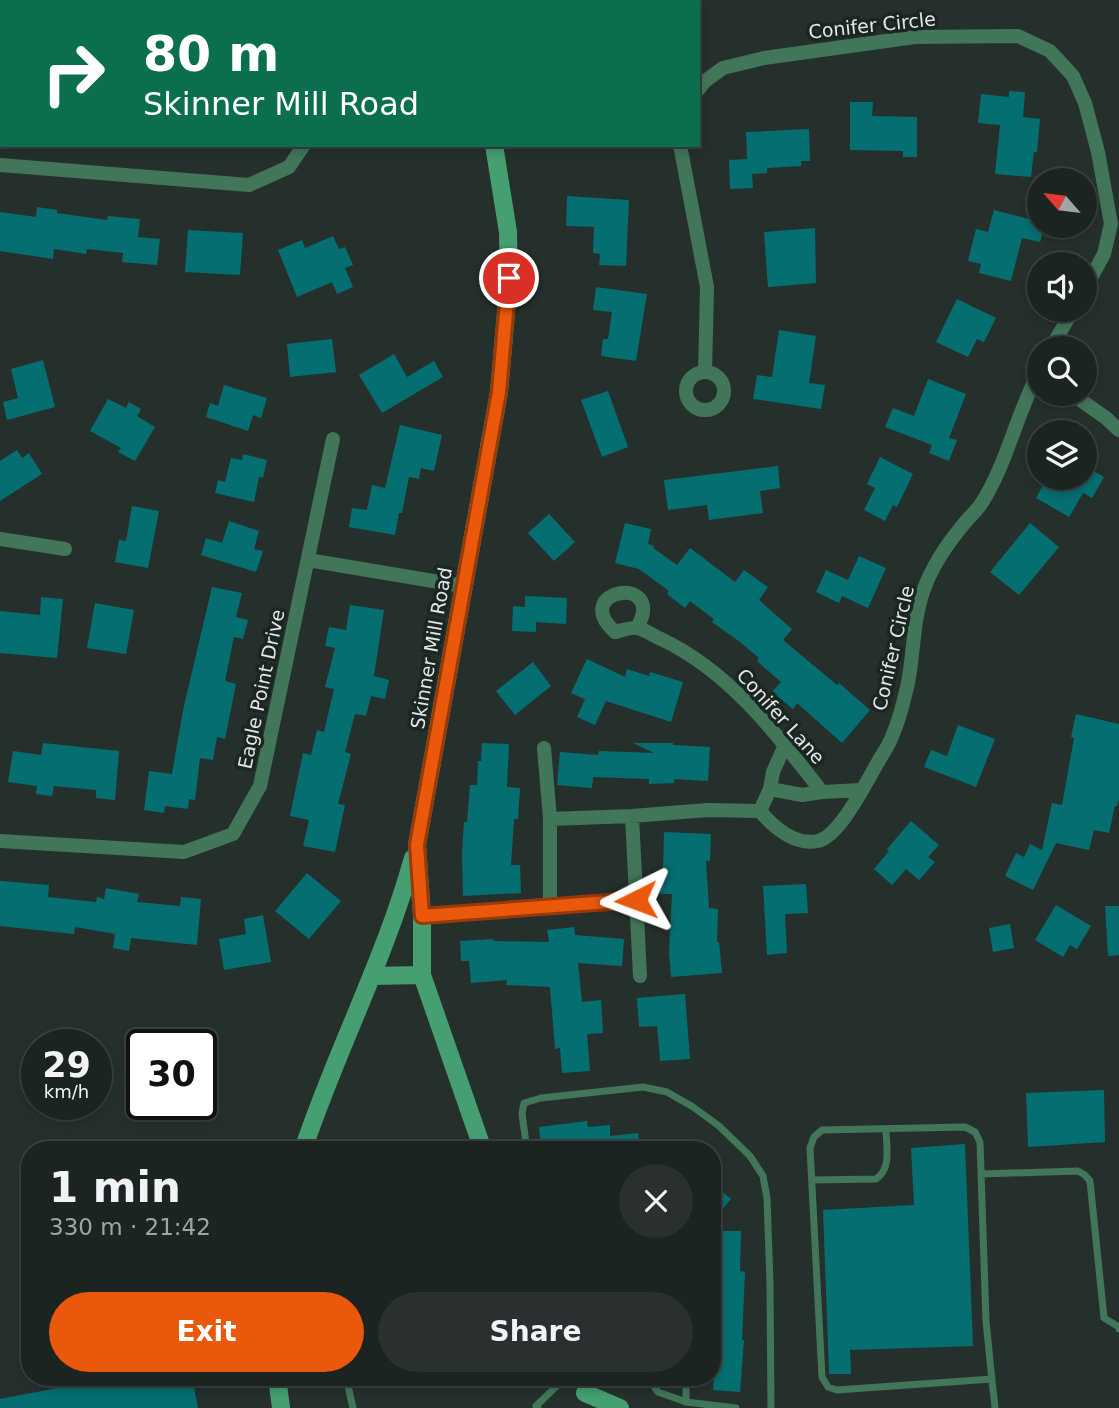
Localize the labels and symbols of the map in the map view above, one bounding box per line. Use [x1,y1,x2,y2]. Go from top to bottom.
street label: Conifer Circle [807,7,937,43]
north arrow [1027,168,1097,238]
pin [479,248,539,308]
street label: Skinner Mill Road [406,565,456,731]
street label: Conifer Circle [868,583,918,713]
street label: Eagle Point Drive [233,607,289,771]
street label: Conifer Lane [733,664,829,768]
position arrow [599,863,673,937]
speed limit sign: 30 [126,1029,217,1120]

